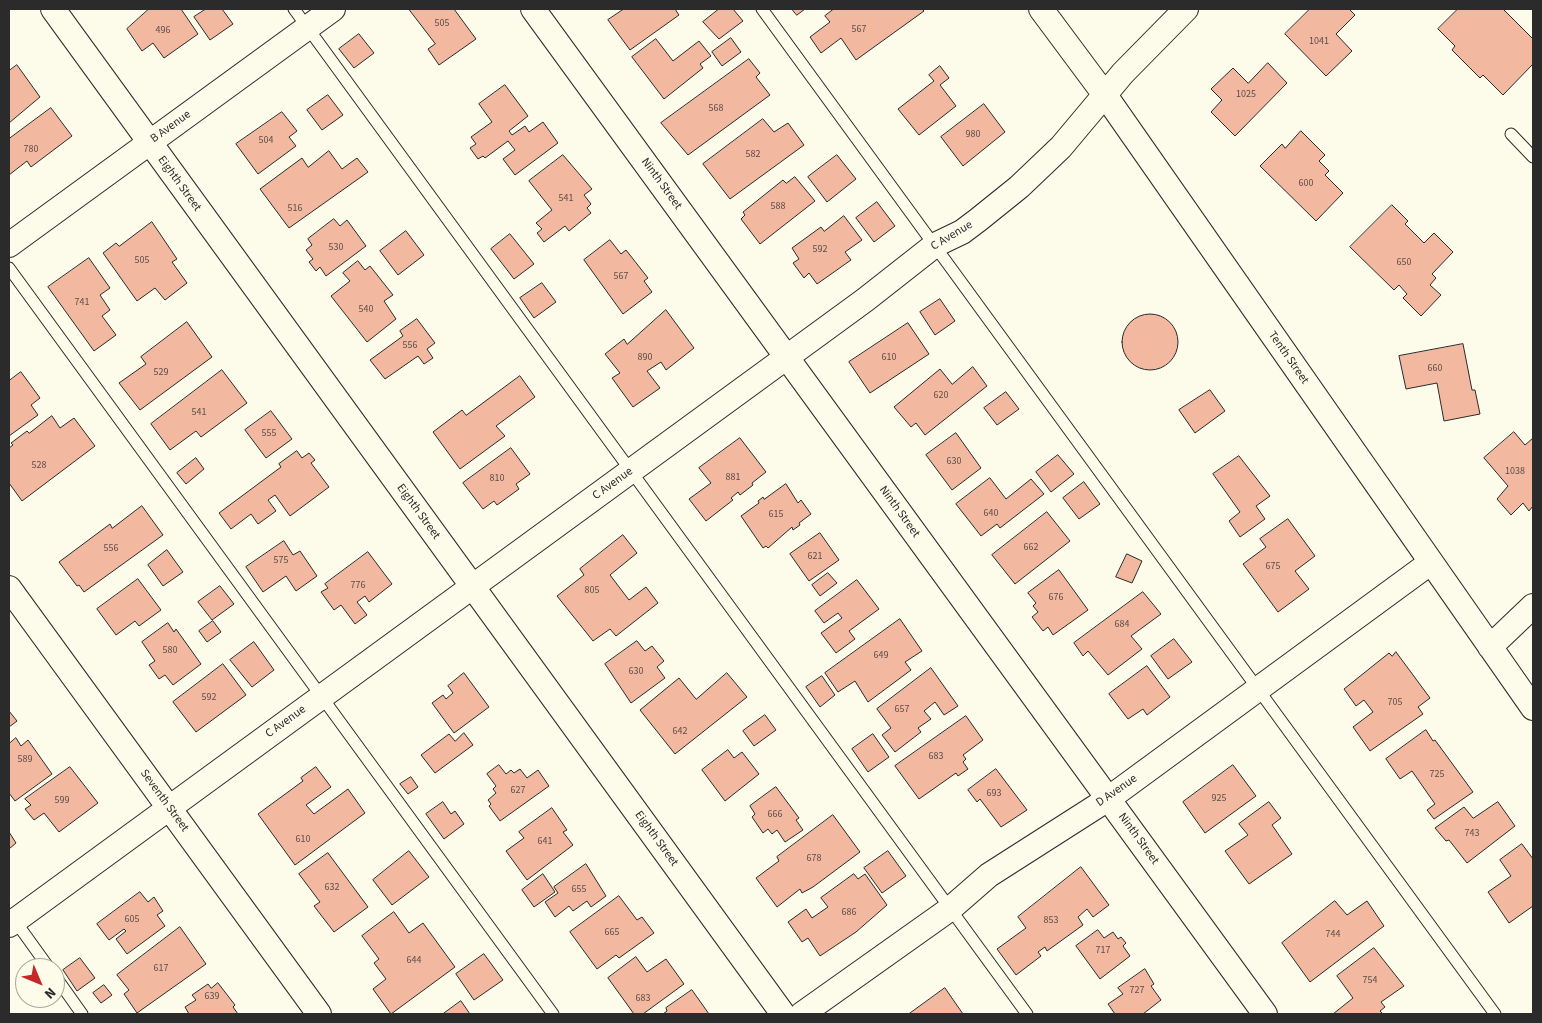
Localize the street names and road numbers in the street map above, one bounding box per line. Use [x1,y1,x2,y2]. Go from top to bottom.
street label: B Avenue [148,108,194,146]
street label: Eighth Street [154,154,204,214]
street label: Ninth Street [637,155,685,213]
street label: C Avenue [928,218,976,254]
street label: Tenth Street [1265,329,1311,387]
street label: C Avenue [590,465,636,503]
street label: Eighth Street [393,482,443,542]
street label: Ninth Street [875,483,923,541]
street label: C Avenue [263,703,309,741]
street label: Seventh Street [137,767,191,835]
street label: D Avenue [1094,772,1140,810]
street label: Eighth Street [631,809,681,869]
street label: Ninth Street [1114,810,1162,868]

